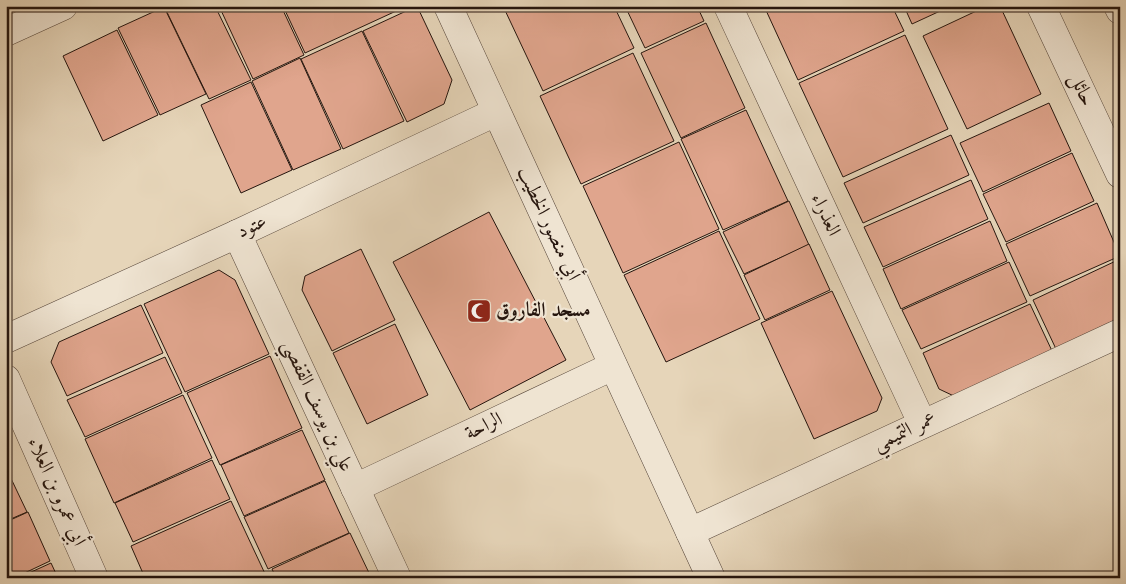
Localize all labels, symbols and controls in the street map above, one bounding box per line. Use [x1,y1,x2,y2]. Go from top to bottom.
street label: حائل [1062,71,1097,111]
street label: أبي منصور الخطيب [509,161,589,286]
street label: العذراء [807,191,843,239]
street label: عتود [234,212,270,243]
mosque icon: مسجد الفاروق [466,298,492,324]
place label: مسجد الفاروق [496,300,591,321]
street label: علي بن يوسف القفصي [271,337,356,478]
street label: الراحة [462,409,506,444]
street label: عمر التميمي [870,409,942,462]
street label: أبي عمرو بن العلاء [19,432,94,551]

